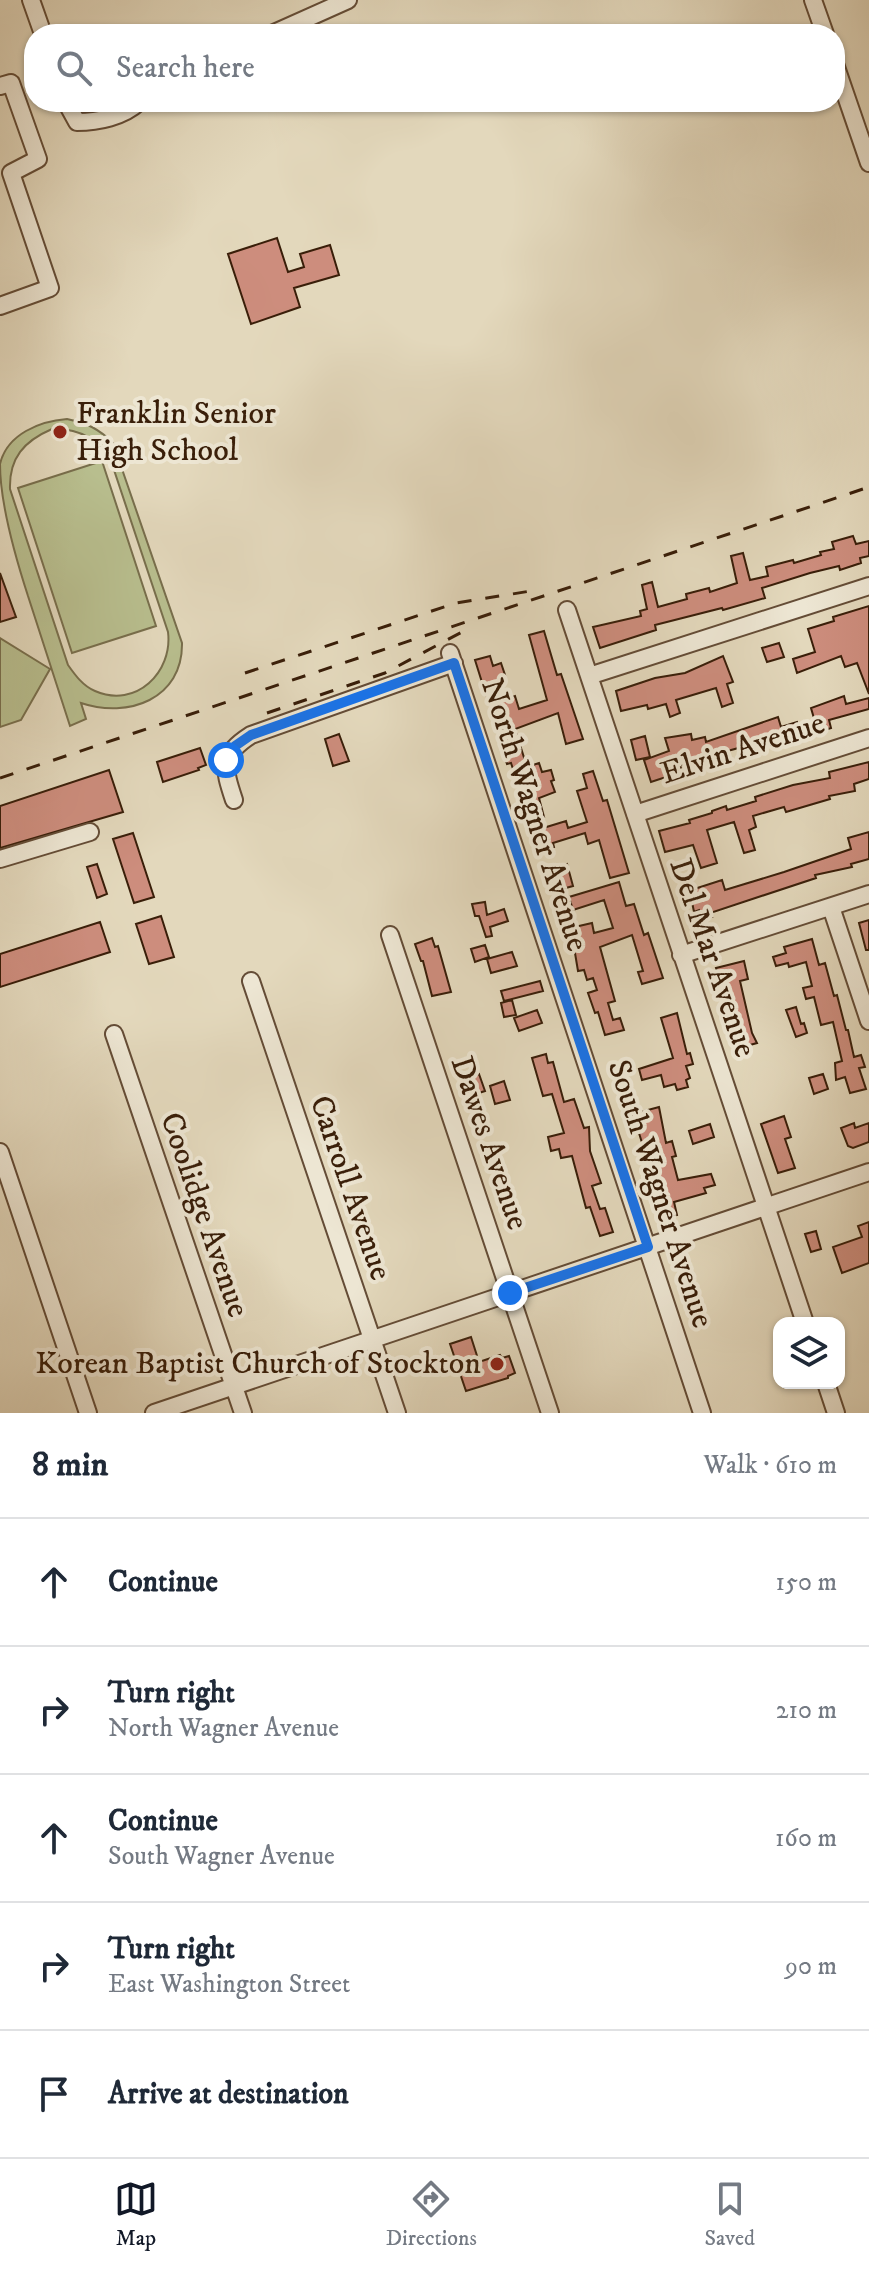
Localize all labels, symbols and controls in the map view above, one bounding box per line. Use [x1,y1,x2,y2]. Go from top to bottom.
search box [24,24,845,112]
icon: search [52,46,96,90]
text: Search here [116,50,255,87]
place label: Franklin Senior High School [76,394,276,471]
marker: Franklin Senior High School [51,423,69,441]
street label: North Wagner Avenue [471,674,597,956]
street label: Elvin Avenue [656,704,830,794]
route start [208,742,244,778]
street label: Del Mar Avenue [659,853,765,1063]
street label: Dawes Avenue [441,1051,537,1235]
street label: South Wagner Avenue [598,1055,722,1333]
street label: Carroll Avenue [300,1090,400,1286]
street label: Coolidge Avenue [150,1107,258,1323]
route end [492,1275,528,1311]
map controls [773,1317,845,1389]
button: layers [773,1317,845,1389]
place label: Korean Baptist Church of Stockton [35,1344,481,1384]
marker: Korean Baptist Church of Stockton [488,1355,506,1373]
text: 8 min [32,1444,108,1486]
text: Walk · 610 m [704,1449,837,1482]
icon: ahead [32,1560,76,1604]
text: Continue [108,1564,218,1601]
text: 150 m [776,1566,837,1599]
text: Turn right [108,1675,235,1712]
icon: right [32,1688,76,1732]
text: 210 m [776,1694,837,1727]
text: North Wagner Avenue [108,1712,339,1745]
text: Continue [108,1803,218,1840]
icon: ahead [32,1816,76,1860]
text: 160 m [775,1822,837,1855]
text: South Wagner Avenue [108,1840,335,1873]
text: Turn right [108,1931,235,1968]
icon: right [32,1944,76,1988]
text: 90 m [785,1950,837,1983]
text: East Washington Street [108,1968,350,2001]
icon: arrive [32,2072,76,2116]
text: Arrive at destination [108,2076,349,2113]
tab: Map [114,2177,158,2252]
tab: Directions [386,2177,477,2252]
tab: Saved [705,2177,755,2252]

